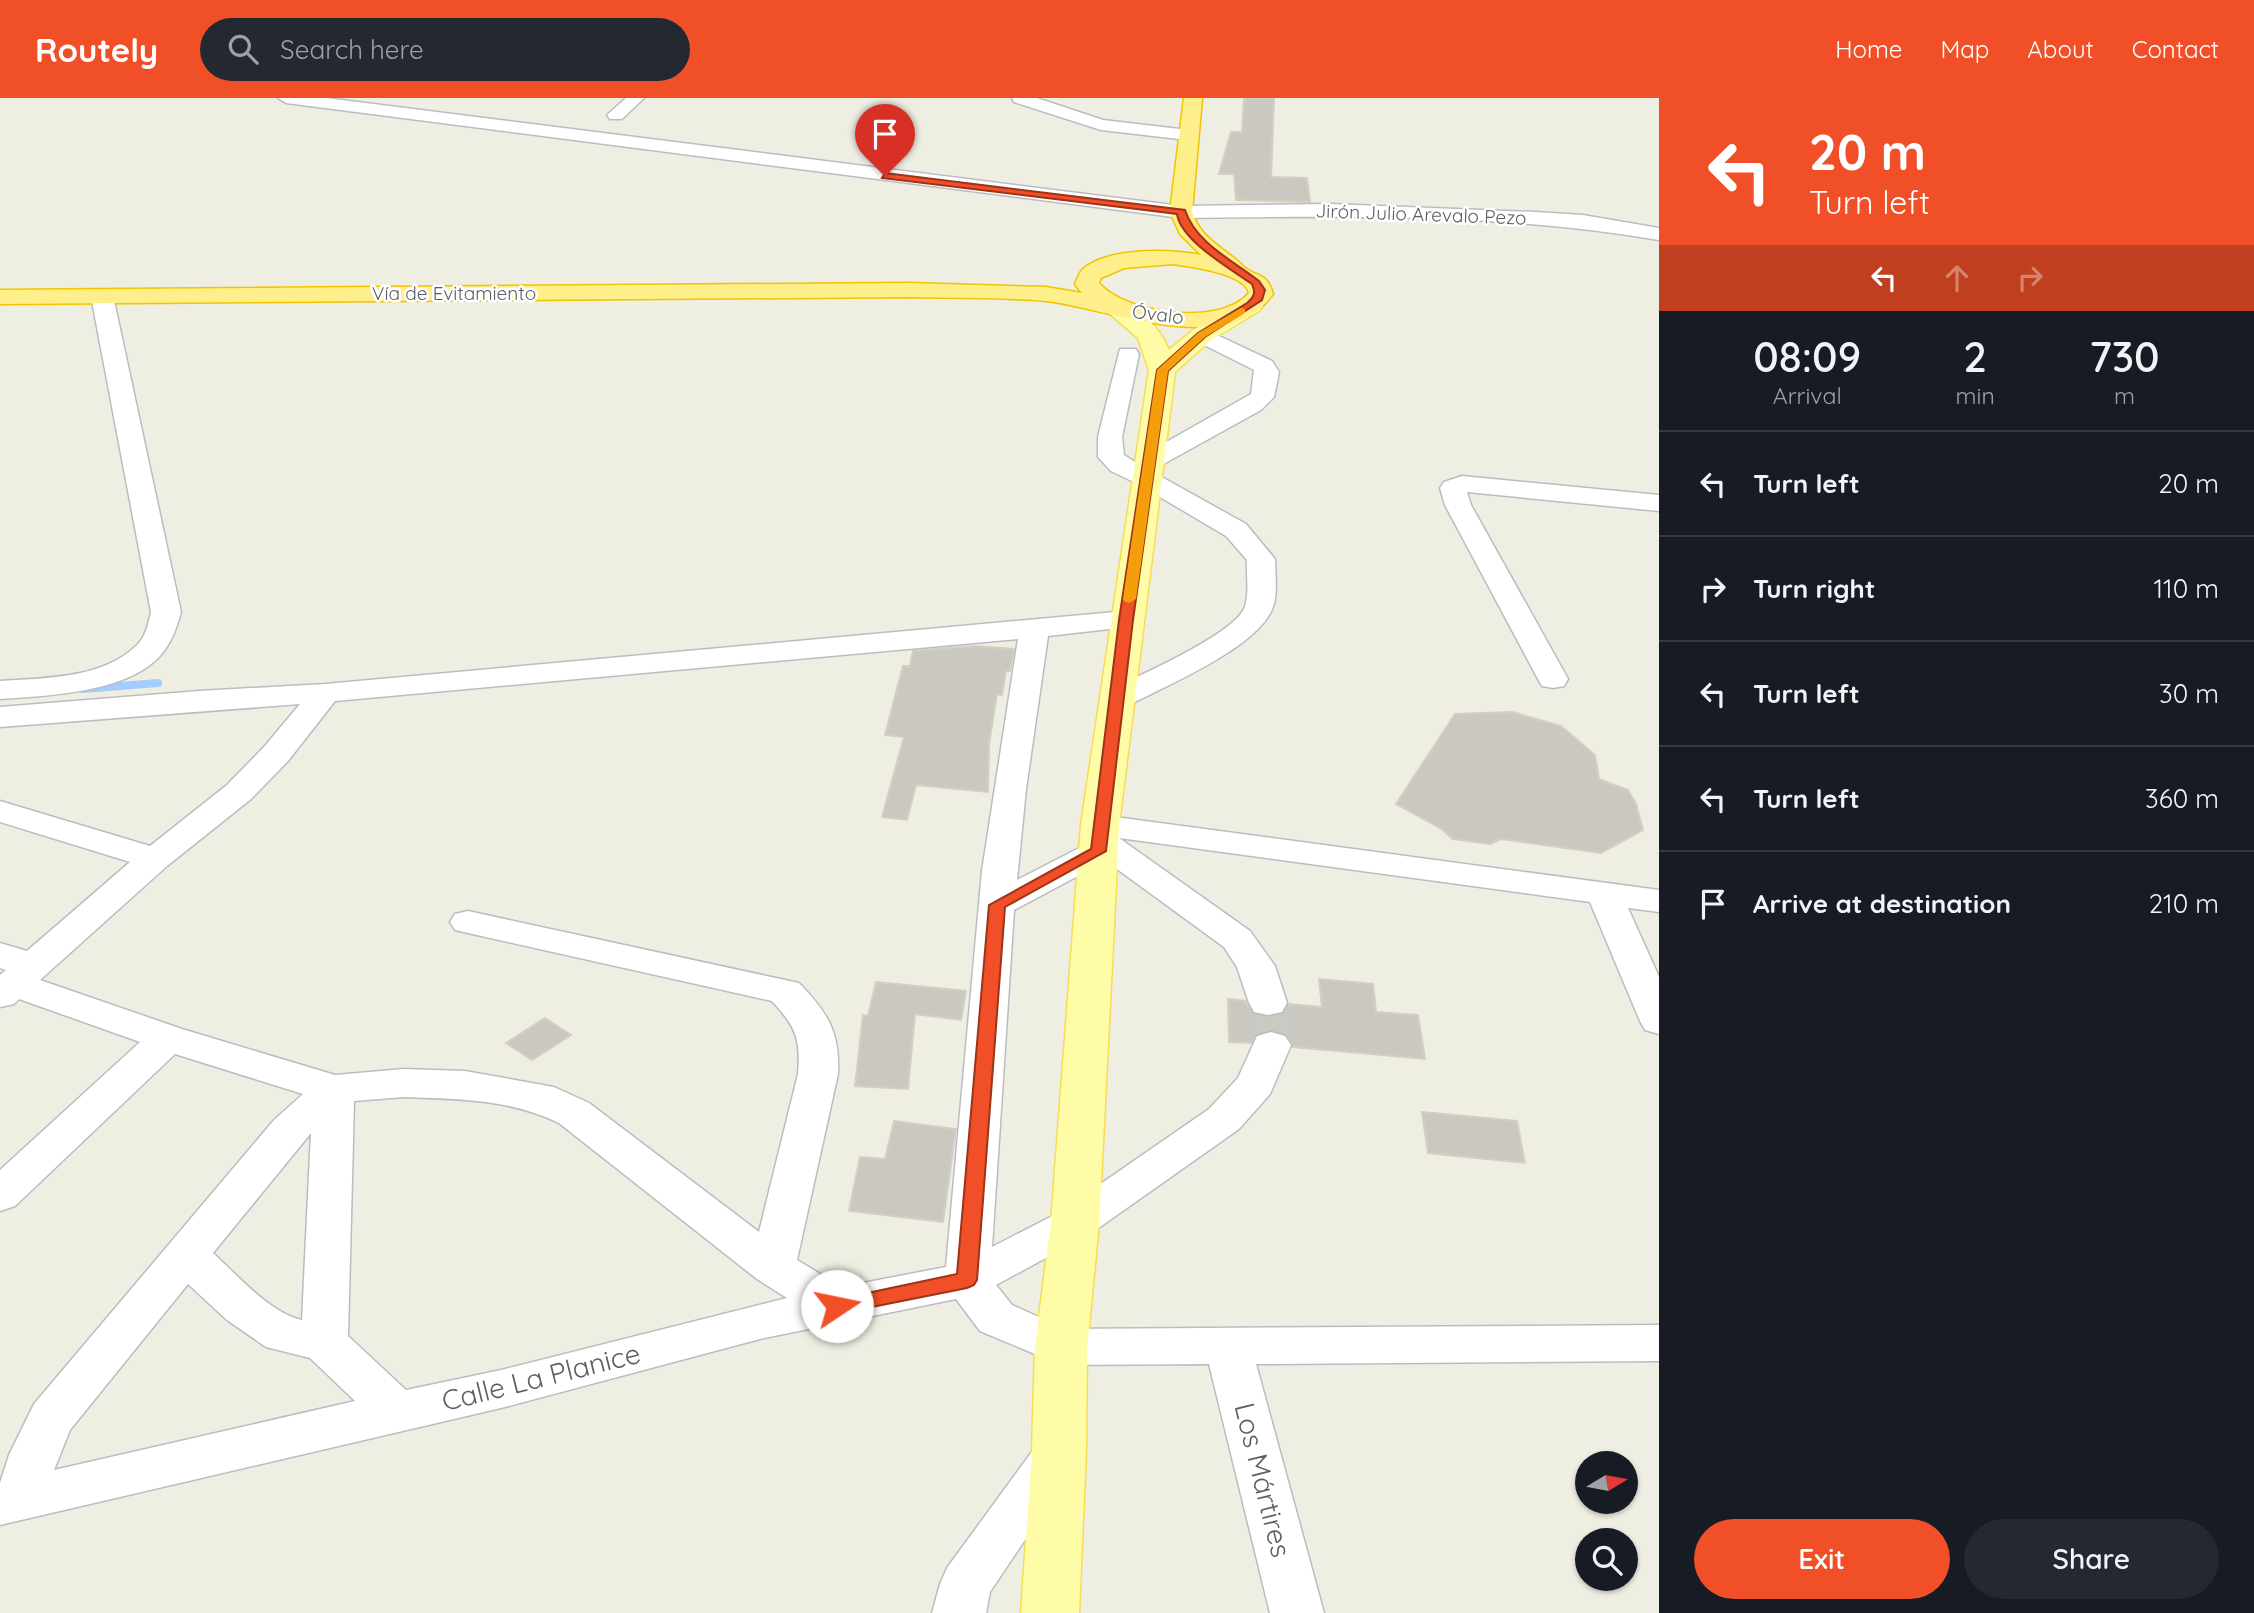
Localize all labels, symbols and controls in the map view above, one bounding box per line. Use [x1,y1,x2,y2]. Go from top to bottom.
search box [200,18,690,81]
text: Routely [35,29,158,70]
icon: search [224,30,262,68]
text: Search here [280,33,424,66]
text: Home [1835,34,1902,64]
text: Map [1940,34,1989,64]
text: About [2027,34,2094,64]
text: Contact [2132,34,2219,64]
pin [855,104,915,176]
icon: arrive [866,115,904,153]
text: 20 m [1809,121,1926,182]
icon: left [1694,126,1785,217]
text: Turn left [1809,182,1930,222]
street label: Jirón Julio Arevalo Pezo [1315,198,1527,230]
icon: left [1865,259,1903,297]
icon: ahead [1938,259,1976,297]
icon: right [2011,259,2049,297]
street label: Vía de Evitamiento [372,281,536,305]
street label: Óvalo [1131,299,1185,329]
text: 08:09 [1753,330,1861,383]
text: 2 [1963,330,1987,383]
text: 730 [2089,330,2160,383]
text: Arrival [1773,381,1842,410]
text: min [1956,381,1995,410]
text: m [2114,381,2135,410]
icon: left [1694,465,1732,503]
text: Turn left [1753,467,1860,500]
text: 20 m [2158,467,2219,500]
icon: right [1694,570,1732,608]
text: Turn right [1753,572,1875,605]
text: 110 m [2153,572,2219,605]
icon: left [1694,675,1732,713]
text: Turn left [1753,677,1860,710]
text: 30 m [2159,677,2219,710]
icon: left [1694,780,1732,818]
text: Turn left [1753,782,1860,815]
text: 360 m [2145,782,2219,815]
icon: arrive [1694,885,1732,923]
text: Arrive at destination [1753,887,2011,920]
text: 210 m [2149,887,2219,920]
position arrow [800,1269,874,1343]
street label: Calle La Planice [438,1335,644,1418]
street label: Los Mártires [1227,1399,1300,1561]
north arrow [1575,1451,1638,1514]
map controls [1575,1451,1638,1591]
button: Exit [1694,1519,1950,1599]
button: Share [1964,1519,2219,1599]
button: search [1575,1528,1638,1591]

